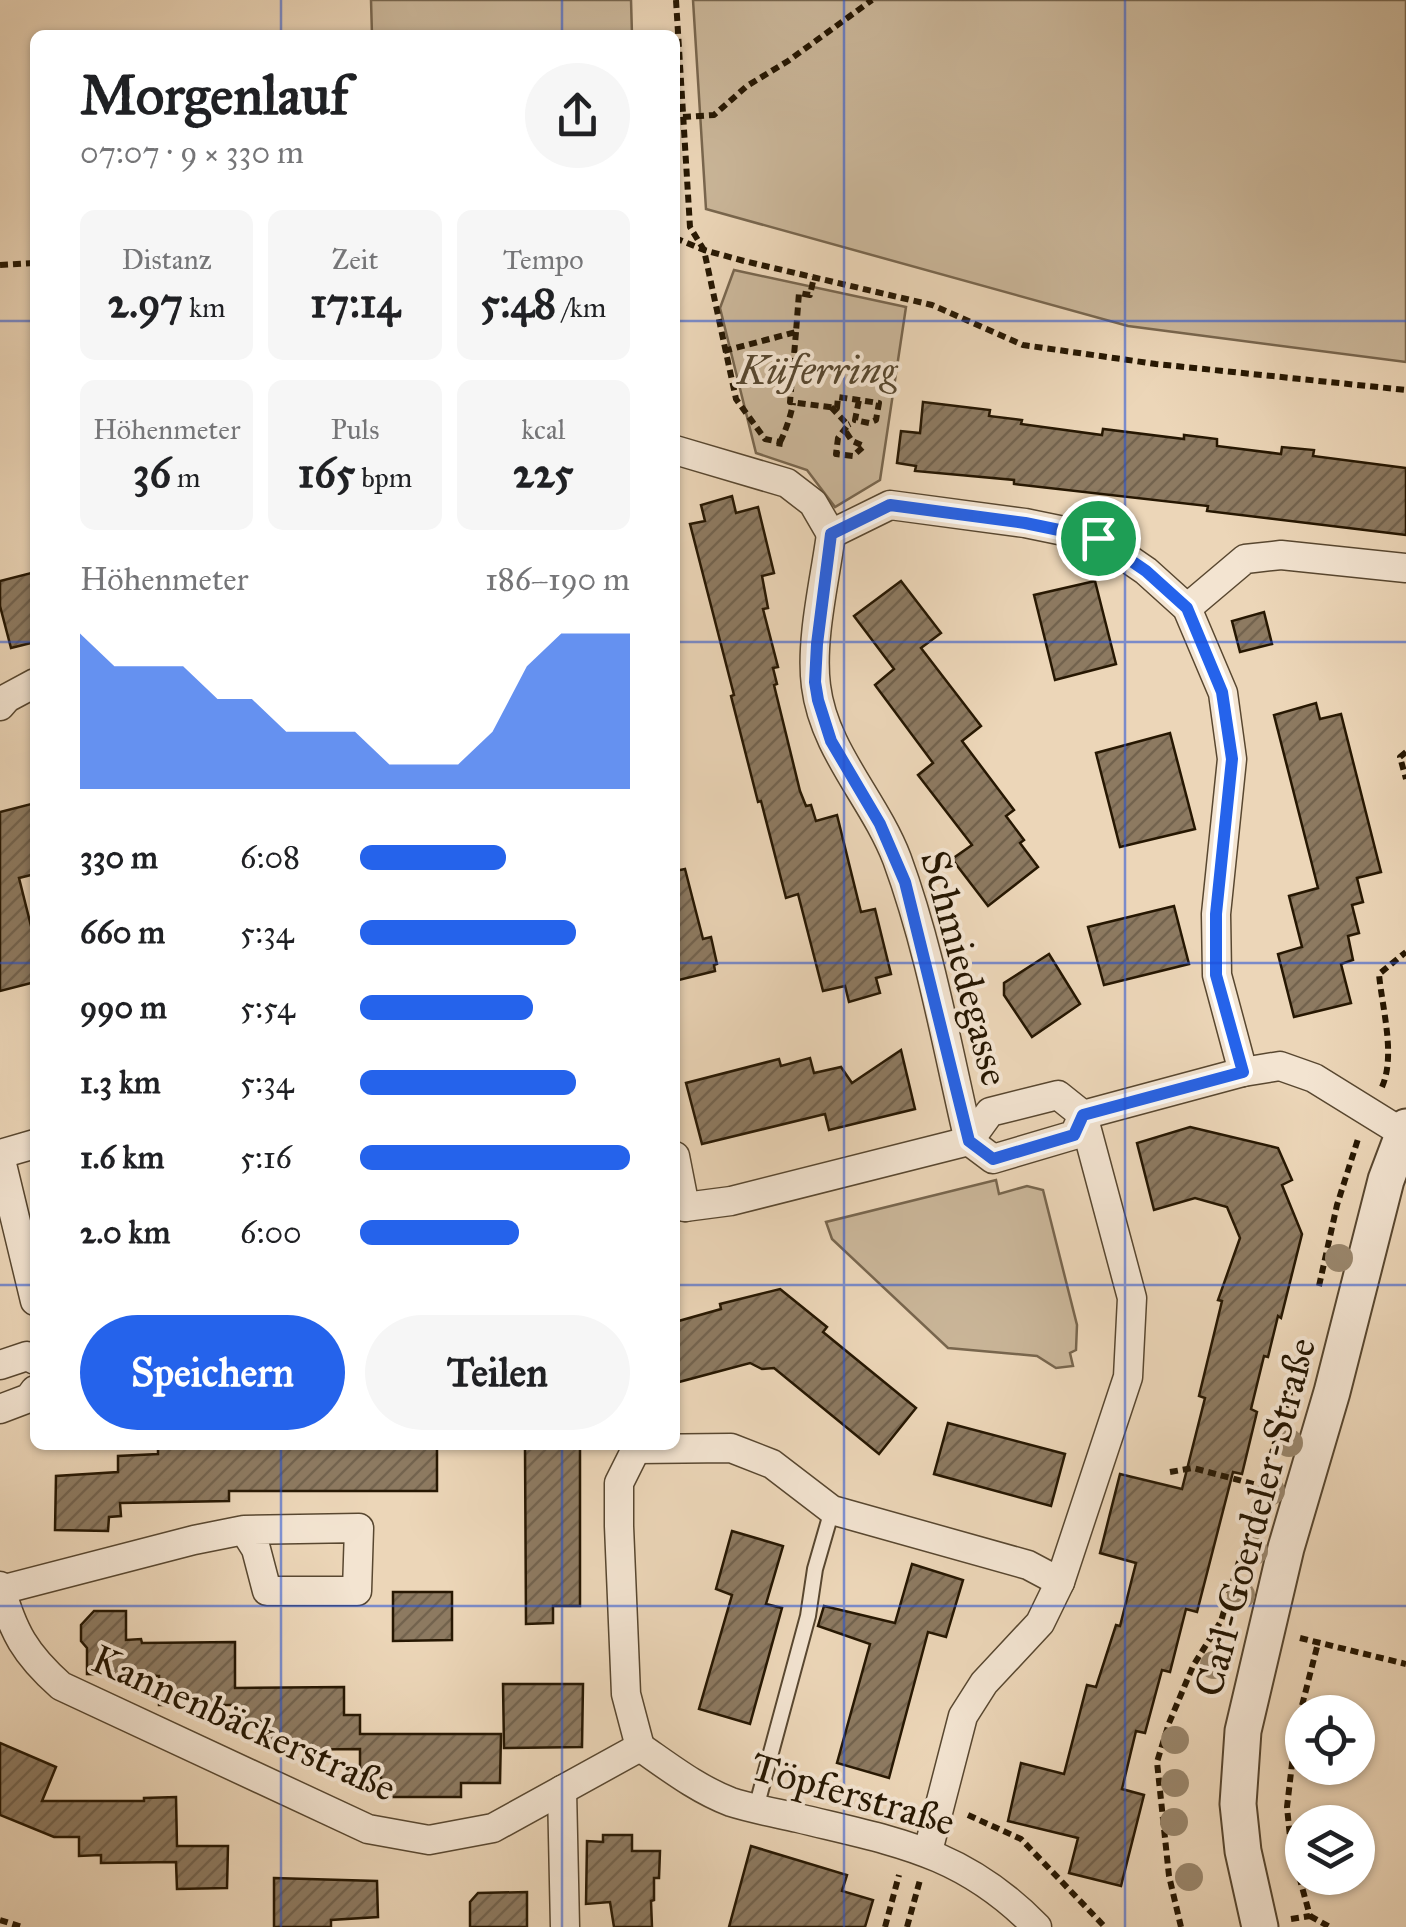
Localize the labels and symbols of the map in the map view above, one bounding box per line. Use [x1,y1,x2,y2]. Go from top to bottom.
park label: Küferring [736,346,899,395]
pin [1056,496,1141,581]
street label: Schmiedegasse [910,845,1020,1091]
street label: Carl-Goerdeler-Straße [1184,1332,1326,1702]
street label: Kannenbäckerstraße [84,1634,404,1812]
street label: Töpferstraße [745,1742,961,1846]

